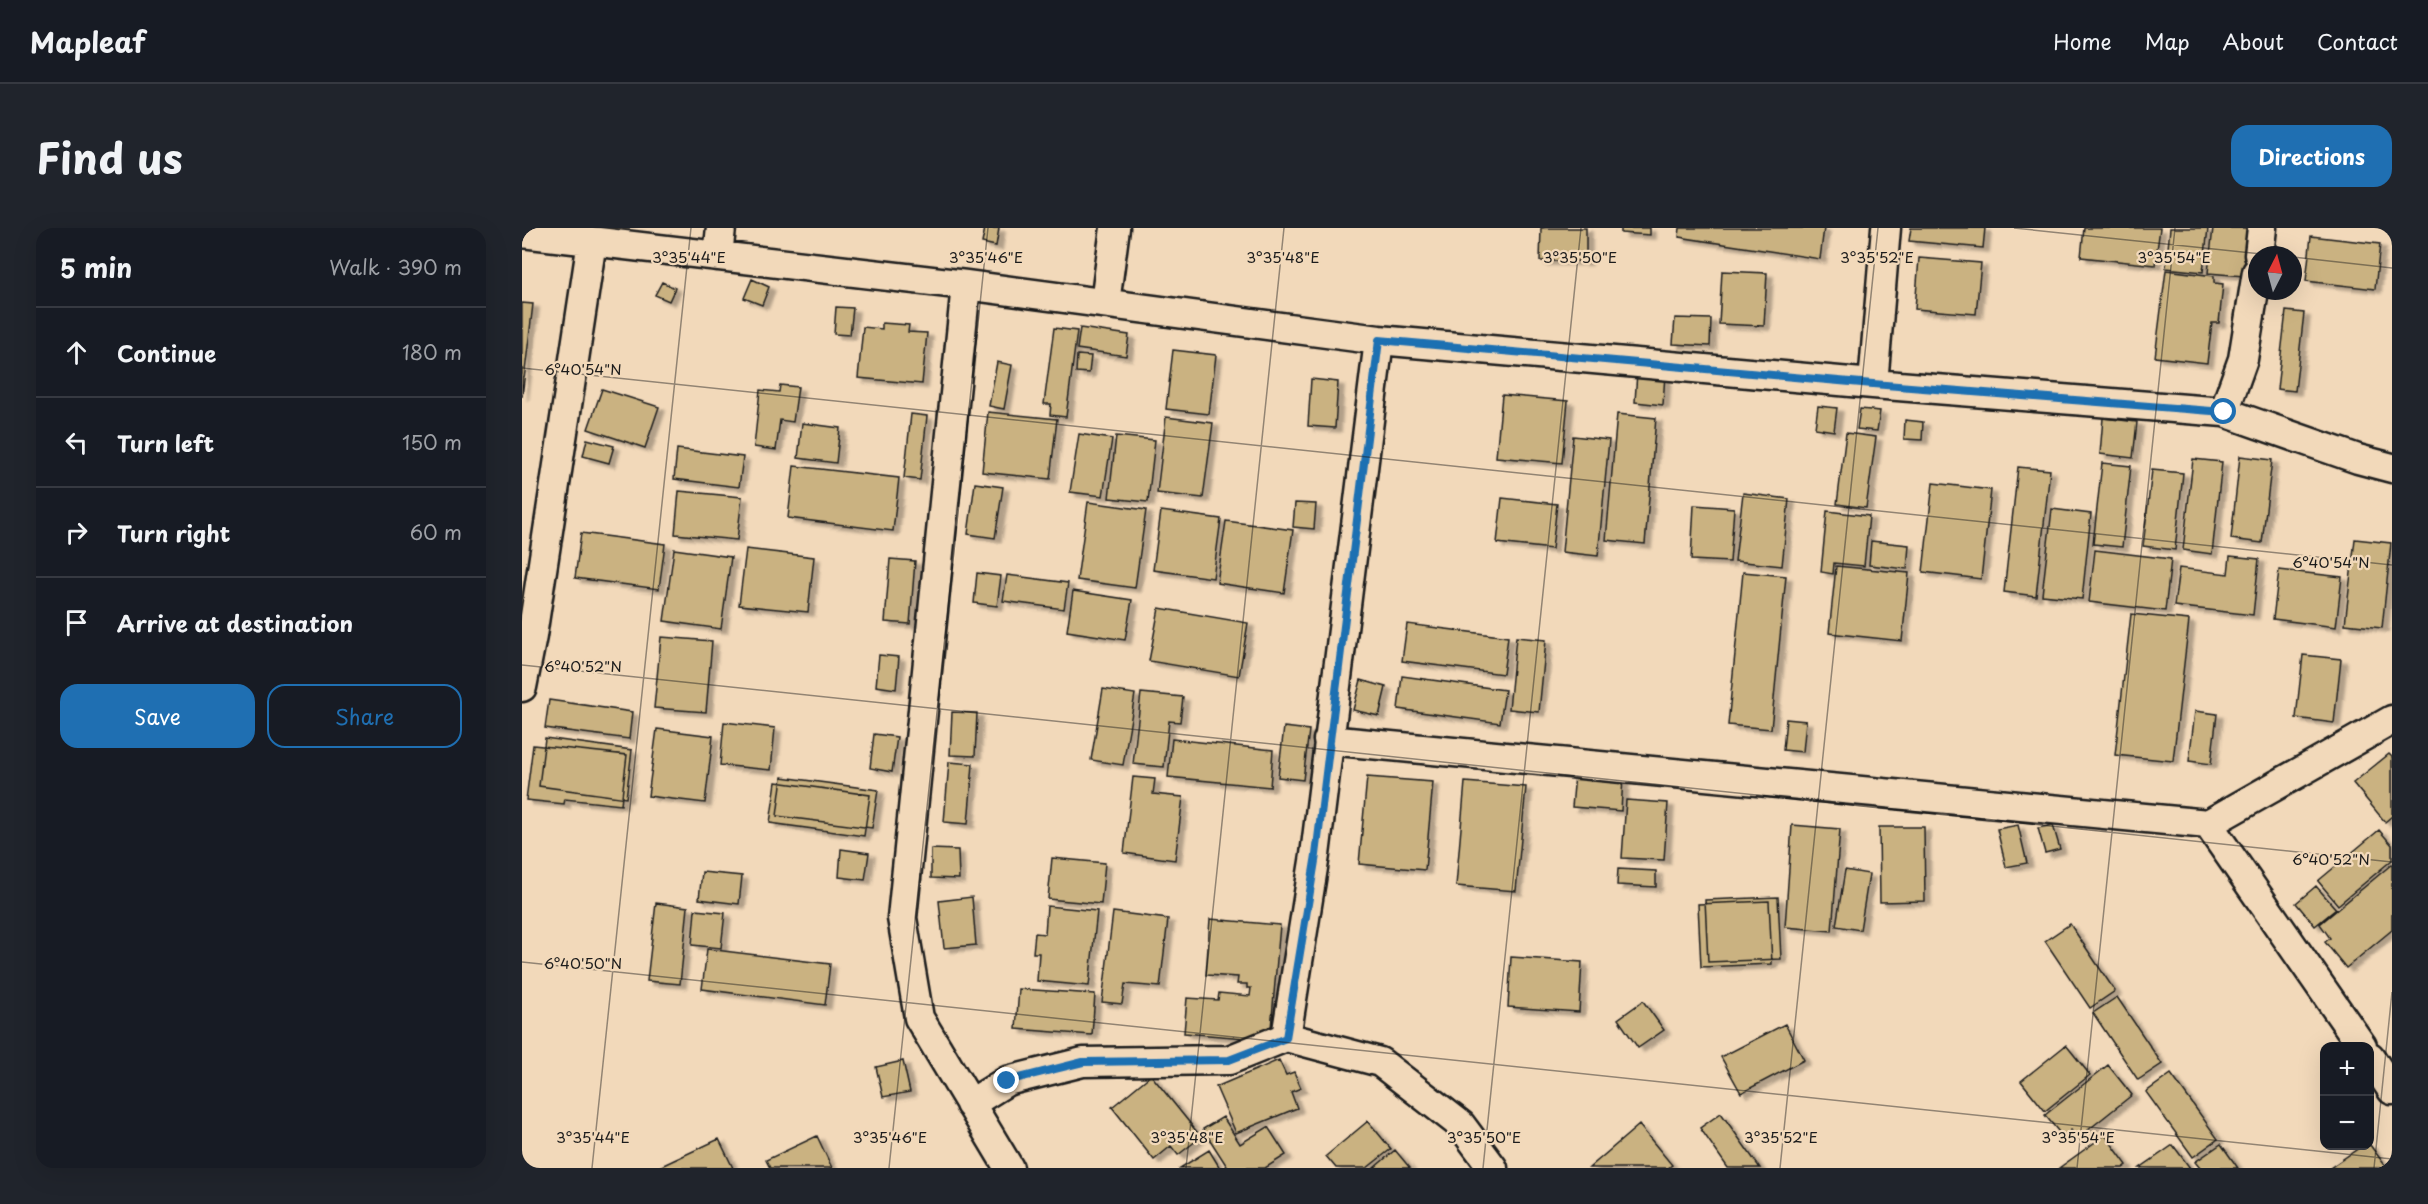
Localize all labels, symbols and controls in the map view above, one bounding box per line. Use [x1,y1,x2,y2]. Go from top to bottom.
text: Mapleaf [30,20,146,63]
text: Home [2053,25,2112,57]
text: Map [2145,25,2190,57]
text: About [2223,25,2284,57]
text: Contact [2317,25,2398,57]
text: Find us [36,125,183,188]
button: Directions [2231,125,2392,187]
text: 3°35'44"E [652,245,726,268]
text: 3°35'46"E [949,245,1023,268]
text: 3°35'48"E [1246,245,1320,268]
text: 3°35'50"E [1543,245,1617,268]
text: 3°35'52"E [1840,245,1914,268]
text: 3°35'54"E [2137,245,2211,268]
north arrow [2248,246,2302,300]
text: 5 min [60,248,132,287]
text: Walk · 390 m [329,252,462,282]
icon: ahead [60,336,93,369]
text: Continue [117,336,216,369]
text: 180 m [402,337,462,367]
text: 6°40'54"N [544,357,622,380]
route start [2210,398,2236,424]
icon: left [60,426,93,459]
text: Turn left [117,426,214,459]
text: 150 m [402,427,462,457]
icon: right [60,516,93,549]
text: Turn right [117,516,230,549]
text: 60 m [410,517,462,547]
text: 6°40'54"N [2292,550,2370,573]
icon: arrive [60,606,93,639]
text: Arrive at destination [117,606,353,639]
text: 6°40'52"N [544,654,622,677]
button: Save [60,684,255,748]
button: Share [267,684,462,748]
text: 6°40'52"N [2292,847,2370,870]
text: 6°40'50"N [544,951,622,974]
map controls [2320,1042,2374,1150]
button: + [2320,1042,2374,1096]
route end [993,1067,1019,1093]
button: − [2320,1096,2374,1150]
text: 3°35'44"E [556,1125,630,1148]
text: 3°35'46"E [853,1125,927,1148]
text: 3°35'48"E [1150,1125,1224,1148]
text: 3°35'50"E [1447,1125,1521,1148]
text: 3°35'52"E [1744,1125,1818,1148]
text: 3°35'54"E [2041,1125,2115,1148]

